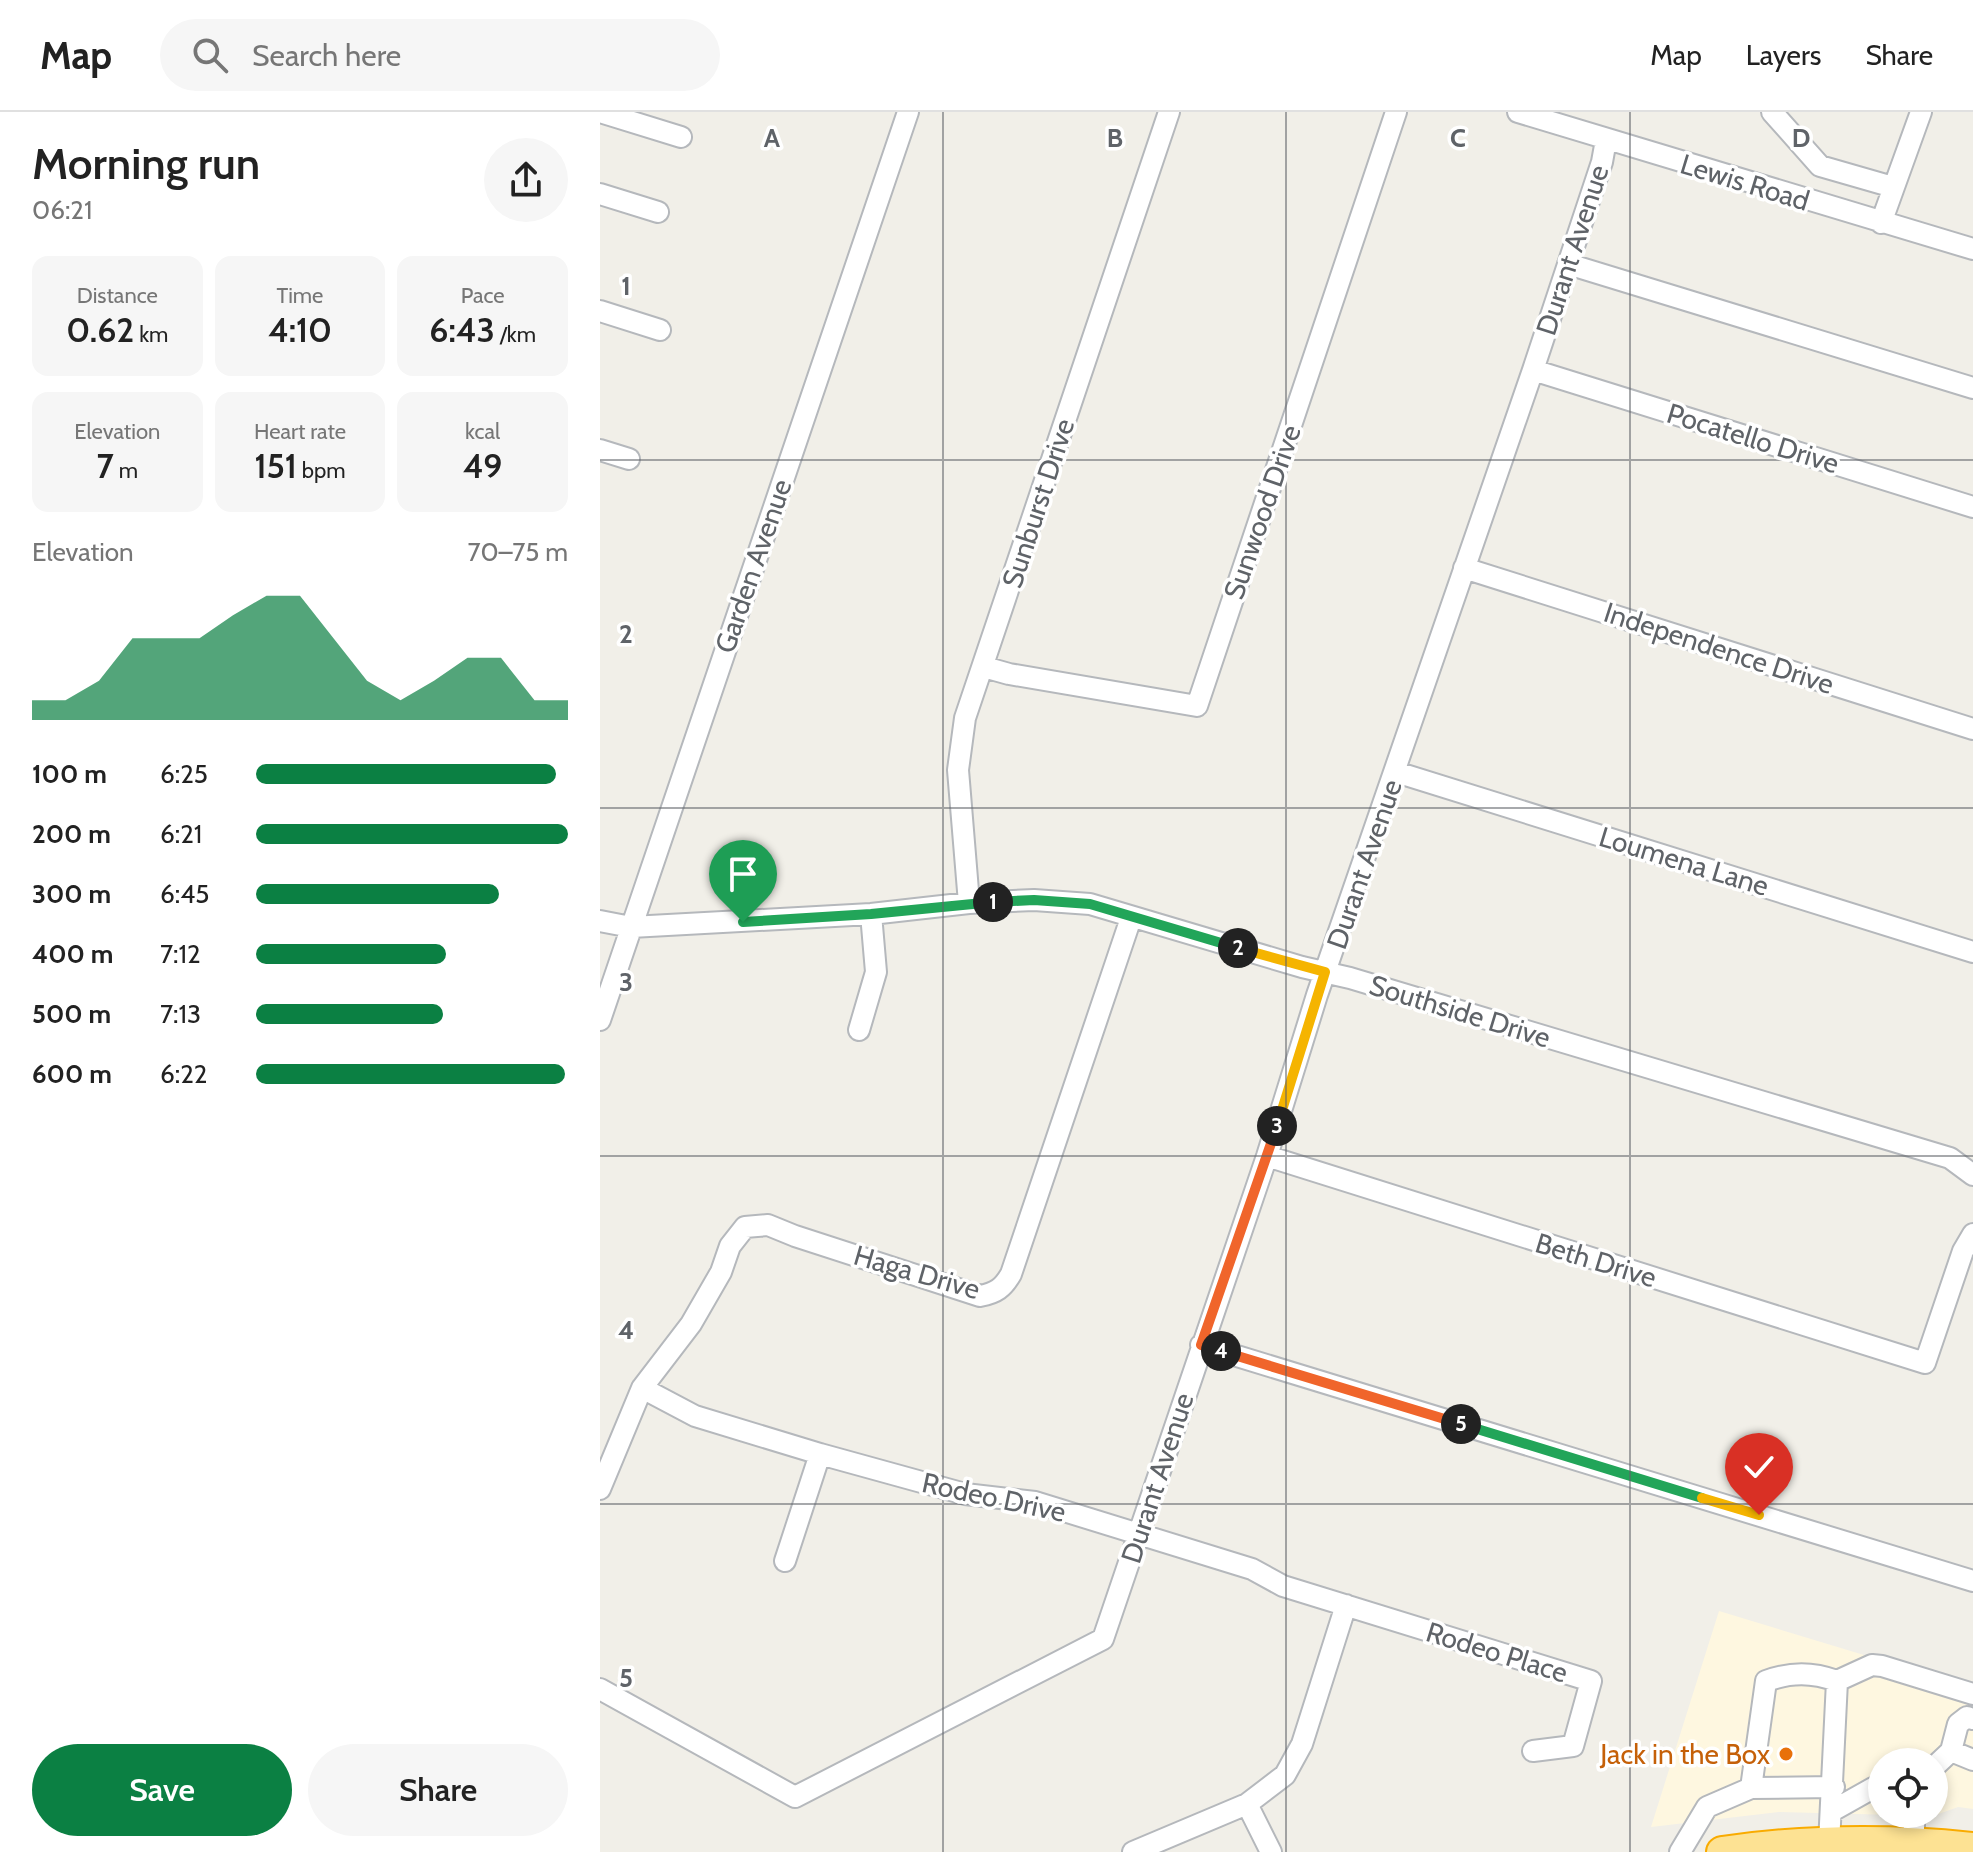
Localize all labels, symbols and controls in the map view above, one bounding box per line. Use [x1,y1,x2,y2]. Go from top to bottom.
search box [160,19,720,91]
text: Map [40,32,112,79]
icon: search [188,33,232,77]
text: Search here [252,37,401,74]
text: Map [1650,38,1702,72]
text: Layers [1746,38,1821,72]
text: Share [1865,38,1933,72]
text: A [764,122,781,154]
text: B [1107,122,1123,154]
text: C [1450,122,1466,154]
text: D [1792,122,1810,154]
text: Morning run [32,137,260,190]
button: share [484,138,568,222]
street label: Lewis Road [1676,146,1814,218]
street label: Durant Avenue [1528,161,1616,339]
text: 06:21 [32,194,92,226]
text: 1 [621,270,631,302]
text: Distance [77,282,158,309]
text: Time [277,282,323,309]
text: Pace [461,282,505,309]
text: 0.62 [66,309,134,351]
text: 4:10 [268,309,332,351]
text: 6:43 [429,309,495,351]
text: km [134,321,168,348]
text: /km [495,321,536,348]
street label: Pocatello Drive [1663,396,1843,480]
street label: Sunburst Drive [995,414,1081,592]
text: Elevation [74,418,160,445]
text: Heart rate [254,418,346,445]
text: kcal [465,418,500,445]
street label: Sunwood Drive [1216,420,1308,604]
text: 7 [97,445,114,487]
text: 151 [254,445,297,487]
text: 49 [463,445,503,487]
text: m [114,457,138,484]
text: bpm [297,457,346,484]
street label: Garden Avenue [707,475,799,657]
text: Elevation [32,536,134,568]
text: 70–75 m [468,536,568,568]
street label: Independence Drive [1600,595,1838,701]
text: 2 [619,618,633,650]
text: 100 m [32,758,107,790]
text: 6:25 [160,758,208,790]
street label: Durant Avenue [1319,775,1409,953]
text: 200 m [32,818,111,850]
text: 6:21 [160,818,202,850]
street label: Loumena Lane [1595,819,1773,903]
pin [709,840,777,922]
icon: arrive [721,852,765,896]
text: 300 m [32,878,111,910]
text: 6:45 [160,878,209,910]
pin: 1 [973,882,1013,922]
text: 1 [989,888,997,915]
pin: 2 [1218,928,1258,968]
text: 2 [1232,934,1244,961]
text: 400 m [32,938,113,970]
text: 7:12 [160,938,201,970]
text: 3 [619,966,633,998]
street label: Southside Drive [1365,967,1555,1055]
text: 500 m [32,998,111,1030]
text: 7:13 [160,998,201,1030]
text: 600 m [32,1058,112,1090]
text: 6:22 [160,1058,207,1090]
pin: 3 [1257,1106,1297,1146]
text: 3 [1271,1112,1283,1139]
street label: Beth Drive [1531,1226,1661,1294]
street label: Haga Drive [850,1238,984,1306]
text: 4 [618,1314,634,1346]
pin: 4 [1201,1331,1241,1371]
text: 4 [1214,1337,1228,1364]
street label: Durant Avenue [1113,1389,1201,1567]
pin: 5 [1441,1404,1481,1444]
text: 5 [1455,1410,1467,1437]
pin [1725,1433,1793,1515]
icon: check [1737,1445,1781,1489]
street label: Rodeo Drive [919,1465,1069,1529]
street label: Rodeo Place [1422,1614,1572,1690]
text: 5 [619,1662,633,1694]
place label: Jack in the Box [1599,1737,1770,1771]
button: Save [32,1744,292,1836]
button: Share [308,1744,568,1836]
marker: Jack in the Box [1777,1745,1795,1763]
map controls [1868,1748,1948,1828]
button: locate [1868,1748,1948,1828]

